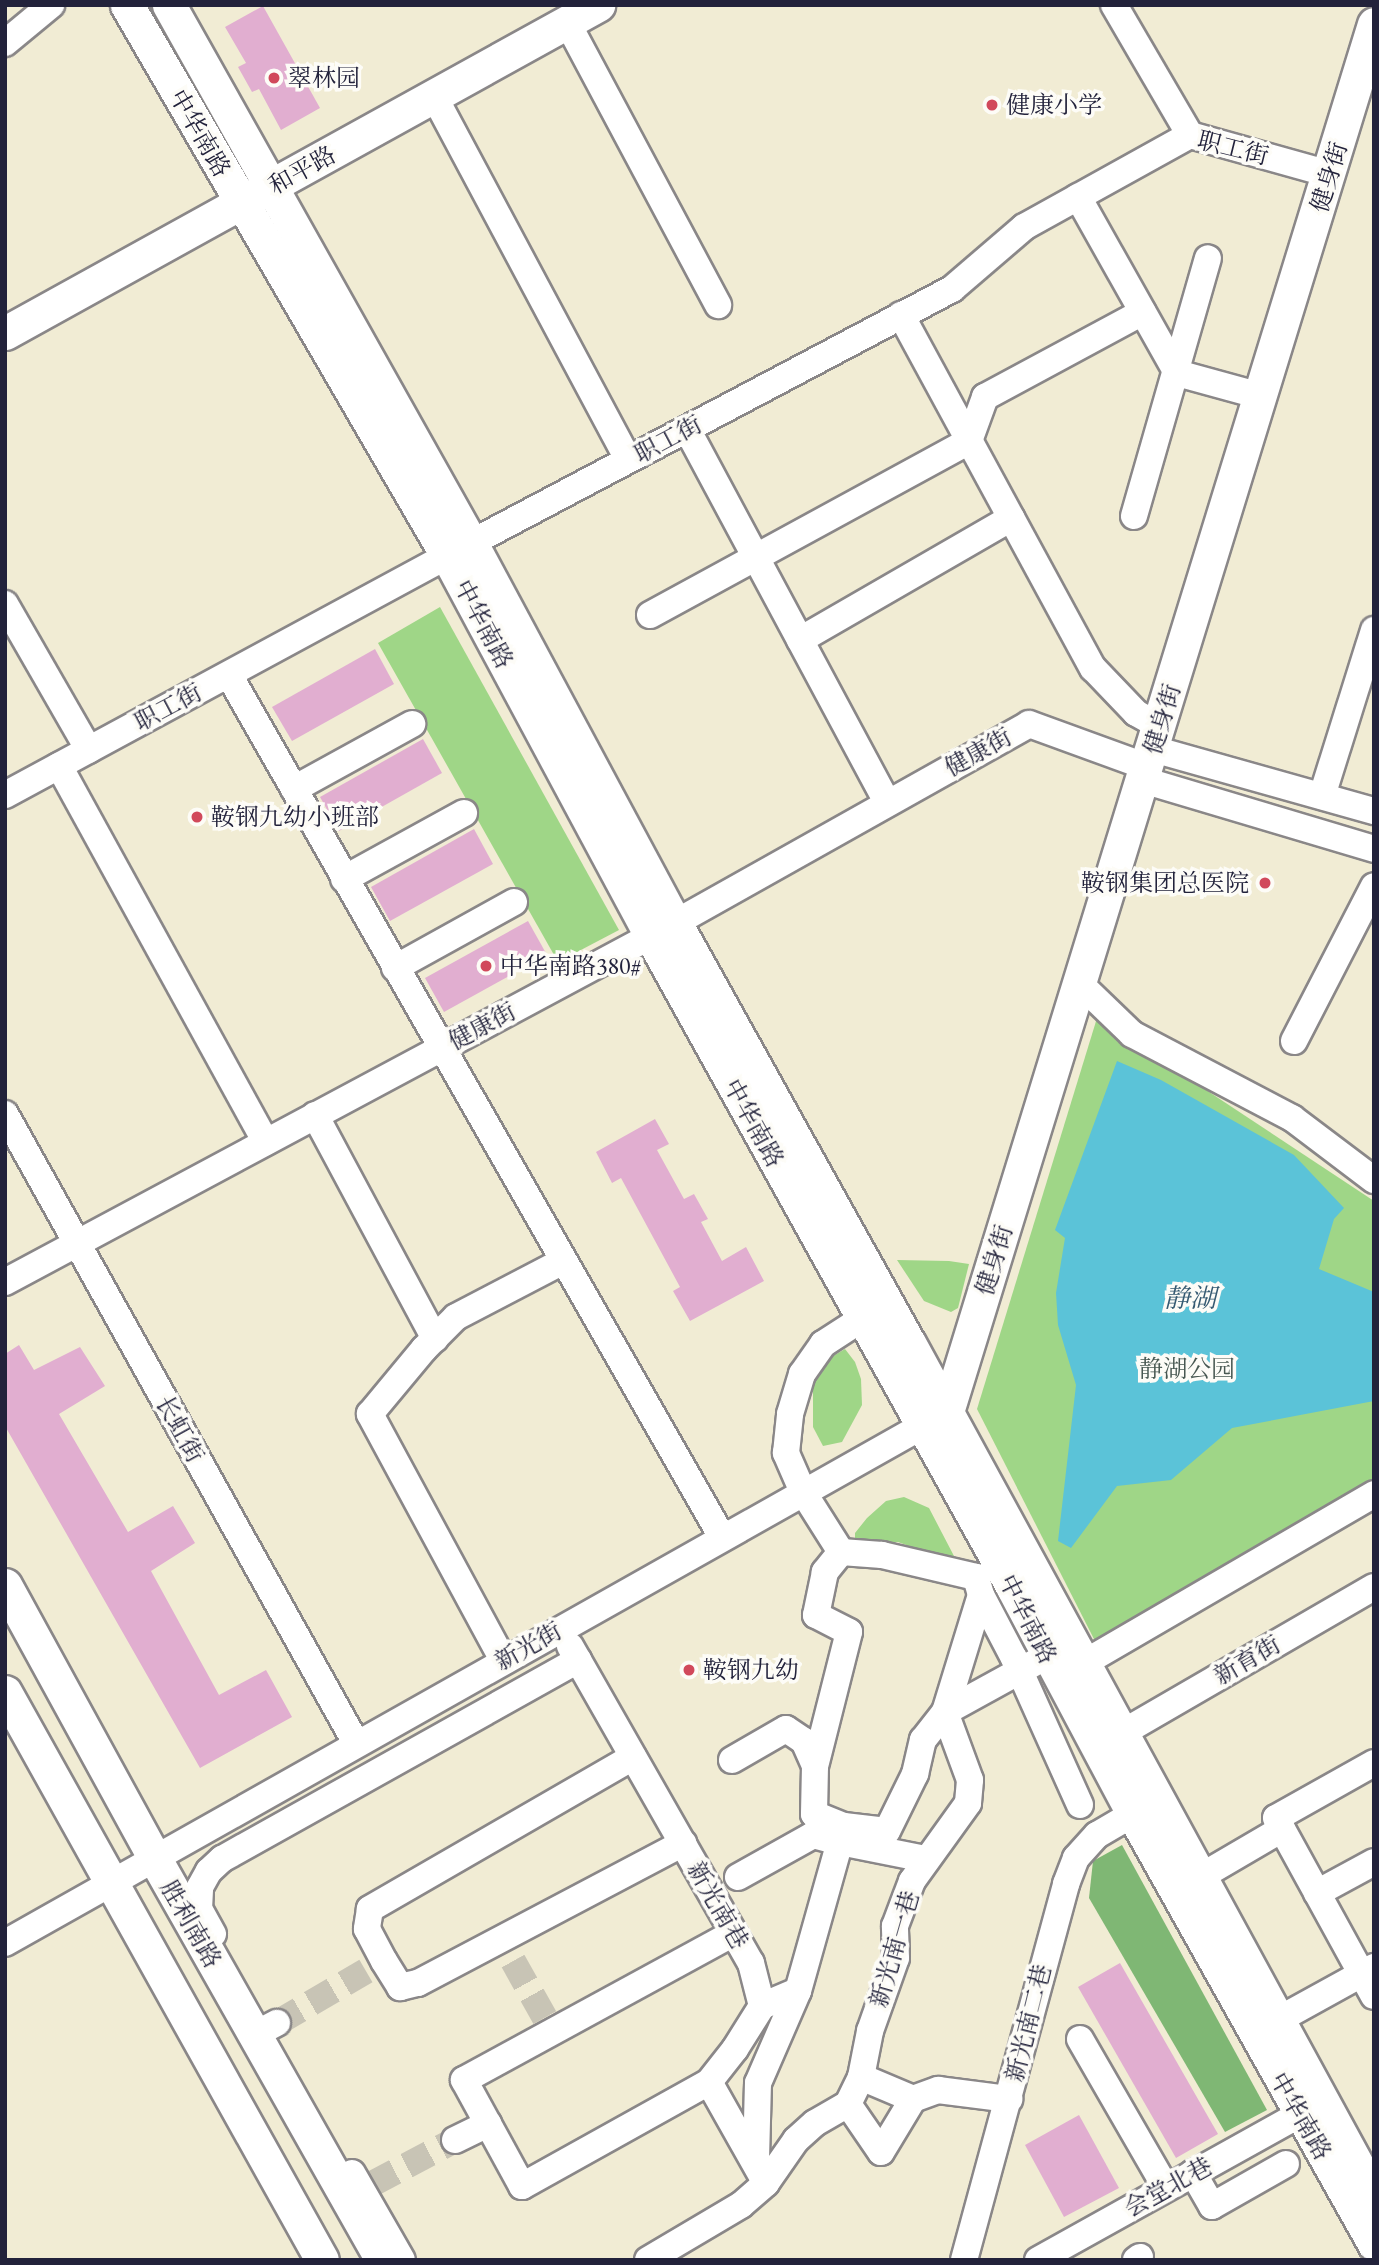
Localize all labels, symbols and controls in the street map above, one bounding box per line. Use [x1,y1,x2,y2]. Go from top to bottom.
place label: 翠林园 [288,64,360,92]
marker: 翠林园 [266,70,282,86]
street label: 中华南路 [164,84,236,182]
place label: 健康小学 [1006,91,1102,119]
marker: 健康小学 [984,97,1000,113]
street label: 职工街 [1195,125,1271,171]
street label: 健身街 [1305,138,1353,216]
street label: 和平路 [264,140,340,200]
street label: 职工街 [629,409,707,469]
street label: 中华南路 [449,575,519,673]
street label: 职工街 [129,677,207,737]
street label: 健身街 [1138,680,1186,758]
street label: 健康街 [940,722,1016,782]
place label: 鞍钢九幼小班部 [211,803,379,831]
marker: 鞍钢九幼小班部 [189,809,205,825]
place label: 鞍钢集团总医院 [1081,869,1249,897]
marker: 鞍钢集团总医院 [1255,873,1275,893]
place label: 中华南路380# [500,952,642,980]
marker: 中华南路380# [478,958,494,974]
street label: 健康街 [443,996,521,1056]
street label: 中华南路 [718,1074,790,1172]
street label: 健身街 [970,1221,1018,1299]
water label: 静湖 [1164,1283,1216,1315]
park label: 静湖公园 [1139,1355,1235,1383]
street label: 长虹街 [150,1391,210,1467]
street label: 中华南路 [993,1570,1063,1668]
street label: 新光街 [490,1616,566,1676]
street label: 新育街 [1209,1630,1285,1690]
place label: 鞍钢九幼 [703,1656,799,1684]
marker: 鞍钢九幼 [681,1662,697,1678]
street label: 新光南巷 [682,1856,754,1954]
street label: 胜利南路 [155,1875,227,1973]
street label: 新光南一巷 [864,1887,924,2011]
street label: 新光南二巷 [1000,1961,1056,2085]
street label: 中华南路 [1265,2067,1337,2165]
street label: 会堂北巷 [1119,2151,1217,2223]

